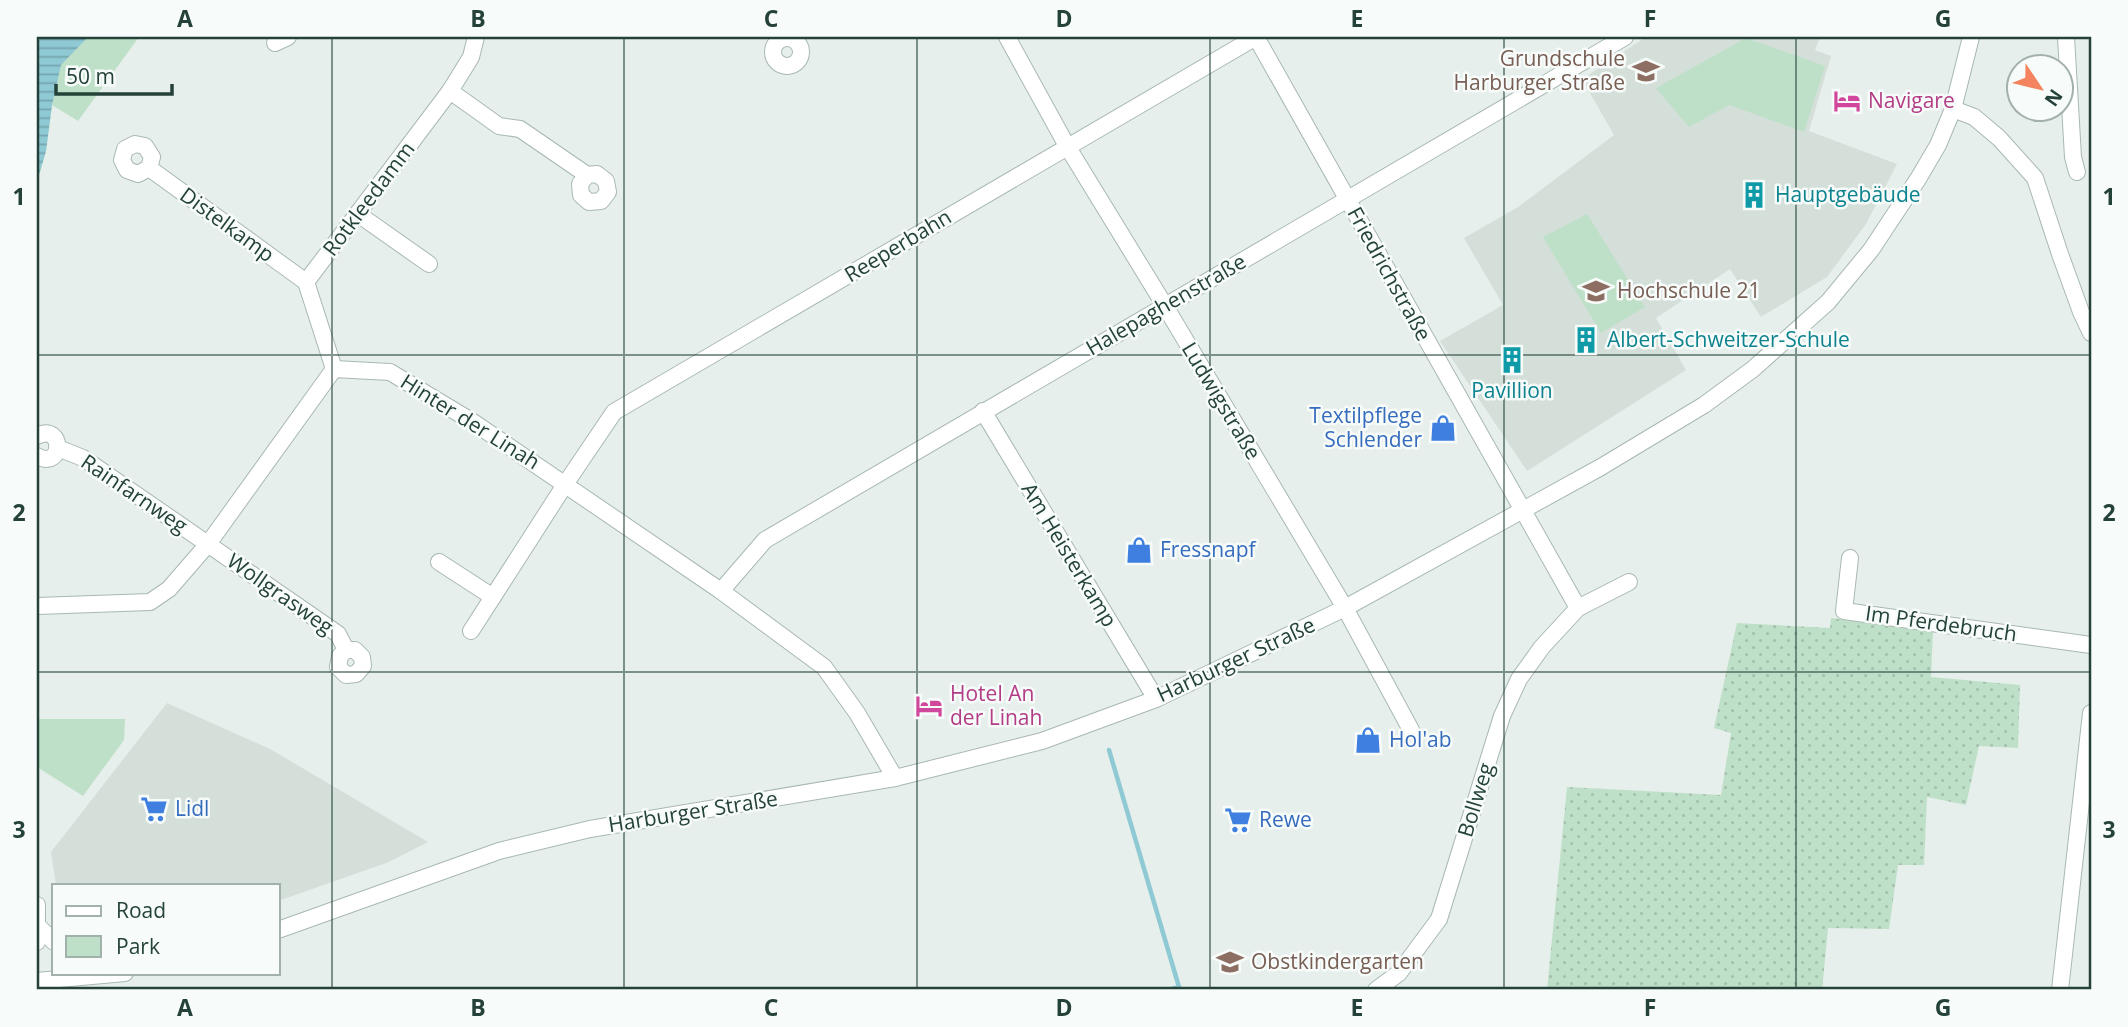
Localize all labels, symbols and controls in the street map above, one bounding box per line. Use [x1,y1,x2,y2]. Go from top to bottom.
text: A [177,2,193,34]
text: B [470,2,486,34]
text: C [764,2,778,34]
text: D [1055,2,1073,34]
text: E [1351,2,1363,34]
text: F [1644,2,1656,34]
text: G [1935,2,1951,34]
place label: Grundschule Harburger Straße [1454,44,1625,96]
scale bar [56,52,172,96]
north arrow [2006,52,2076,122]
school or university icon: Grundschule Harburger Straße [1631,56,1661,86]
text: 50 m [66,62,115,90]
text: N [2039,84,2069,112]
hotel icon: Navigare [1832,86,1862,116]
place label: Navigare [1868,86,1955,114]
street label: Rotkleedamm [316,136,420,261]
text: 1 [12,180,26,212]
street label: Distelkamp [175,180,280,268]
building icon: Hauptgebäude [1739,180,1769,210]
place label: Hauptgebäude [1775,180,1921,208]
text: 1 [2102,180,2116,212]
street label: Reeperbahn [839,202,956,288]
street label: Friedrichstraße [1342,202,1438,345]
street label: Halepaghenstraße [1080,247,1251,361]
school or university icon: Hochschule 21 [1581,276,1611,306]
place label: Hochschule 21 [1617,276,1760,304]
building icon: Albert-Schweitzer-Schule [1571,325,1601,355]
place label: Albert-Schweitzer-Schule [1607,325,1850,353]
street label: Ludwigstraße [1176,337,1268,464]
building icon: Pavillion [1497,345,1527,375]
street label: Hinter der Linah [396,367,546,475]
place label: Pavillion [1471,376,1553,404]
place label: Textilpflege Schlender [1309,401,1422,453]
shop icon: Textilpflege Schlender [1428,413,1458,443]
street label: Rainfarnweg [76,447,193,539]
street label: Am Heisterkamp [1016,477,1124,632]
text: 2 [12,496,26,528]
text: 2 [2102,496,2116,528]
shop icon: Fressnapf [1124,535,1154,565]
place label: Fressnapf [1160,535,1258,563]
street label: Wollgrasweg [222,546,339,640]
street label: Im Pferdebruch [1864,599,2019,648]
street label: Harburger Straße [1152,610,1319,708]
place label: Hotel An der Linah [950,679,1042,731]
hotel icon: Hotel An der Linah [914,691,944,721]
shop icon: Hol'ab [1353,725,1383,755]
place label: Hol'ab [1389,725,1452,753]
street label: Bollweg [1451,759,1500,840]
street label: Harburger Straße [606,784,780,838]
supermarket icon: Lidl [139,794,169,824]
place label: Lidl [175,794,209,822]
supermarket icon: Rewe [1223,805,1253,835]
place label: Rewe [1259,805,1312,833]
text: 3 [12,813,26,845]
text: 3 [2102,813,2116,845]
legend [52,884,280,974]
text: Road [116,896,166,924]
text: Park [116,932,160,960]
school or university icon: Obstkindergarten [1215,947,1245,977]
place label: Obstkindergarten [1251,947,1424,975]
text: A [177,991,193,1023]
text: B [470,991,486,1023]
text: C [764,991,778,1023]
text: D [1055,991,1073,1023]
text: E [1351,991,1363,1023]
text: F [1644,991,1656,1023]
text: G [1935,991,1951,1023]

